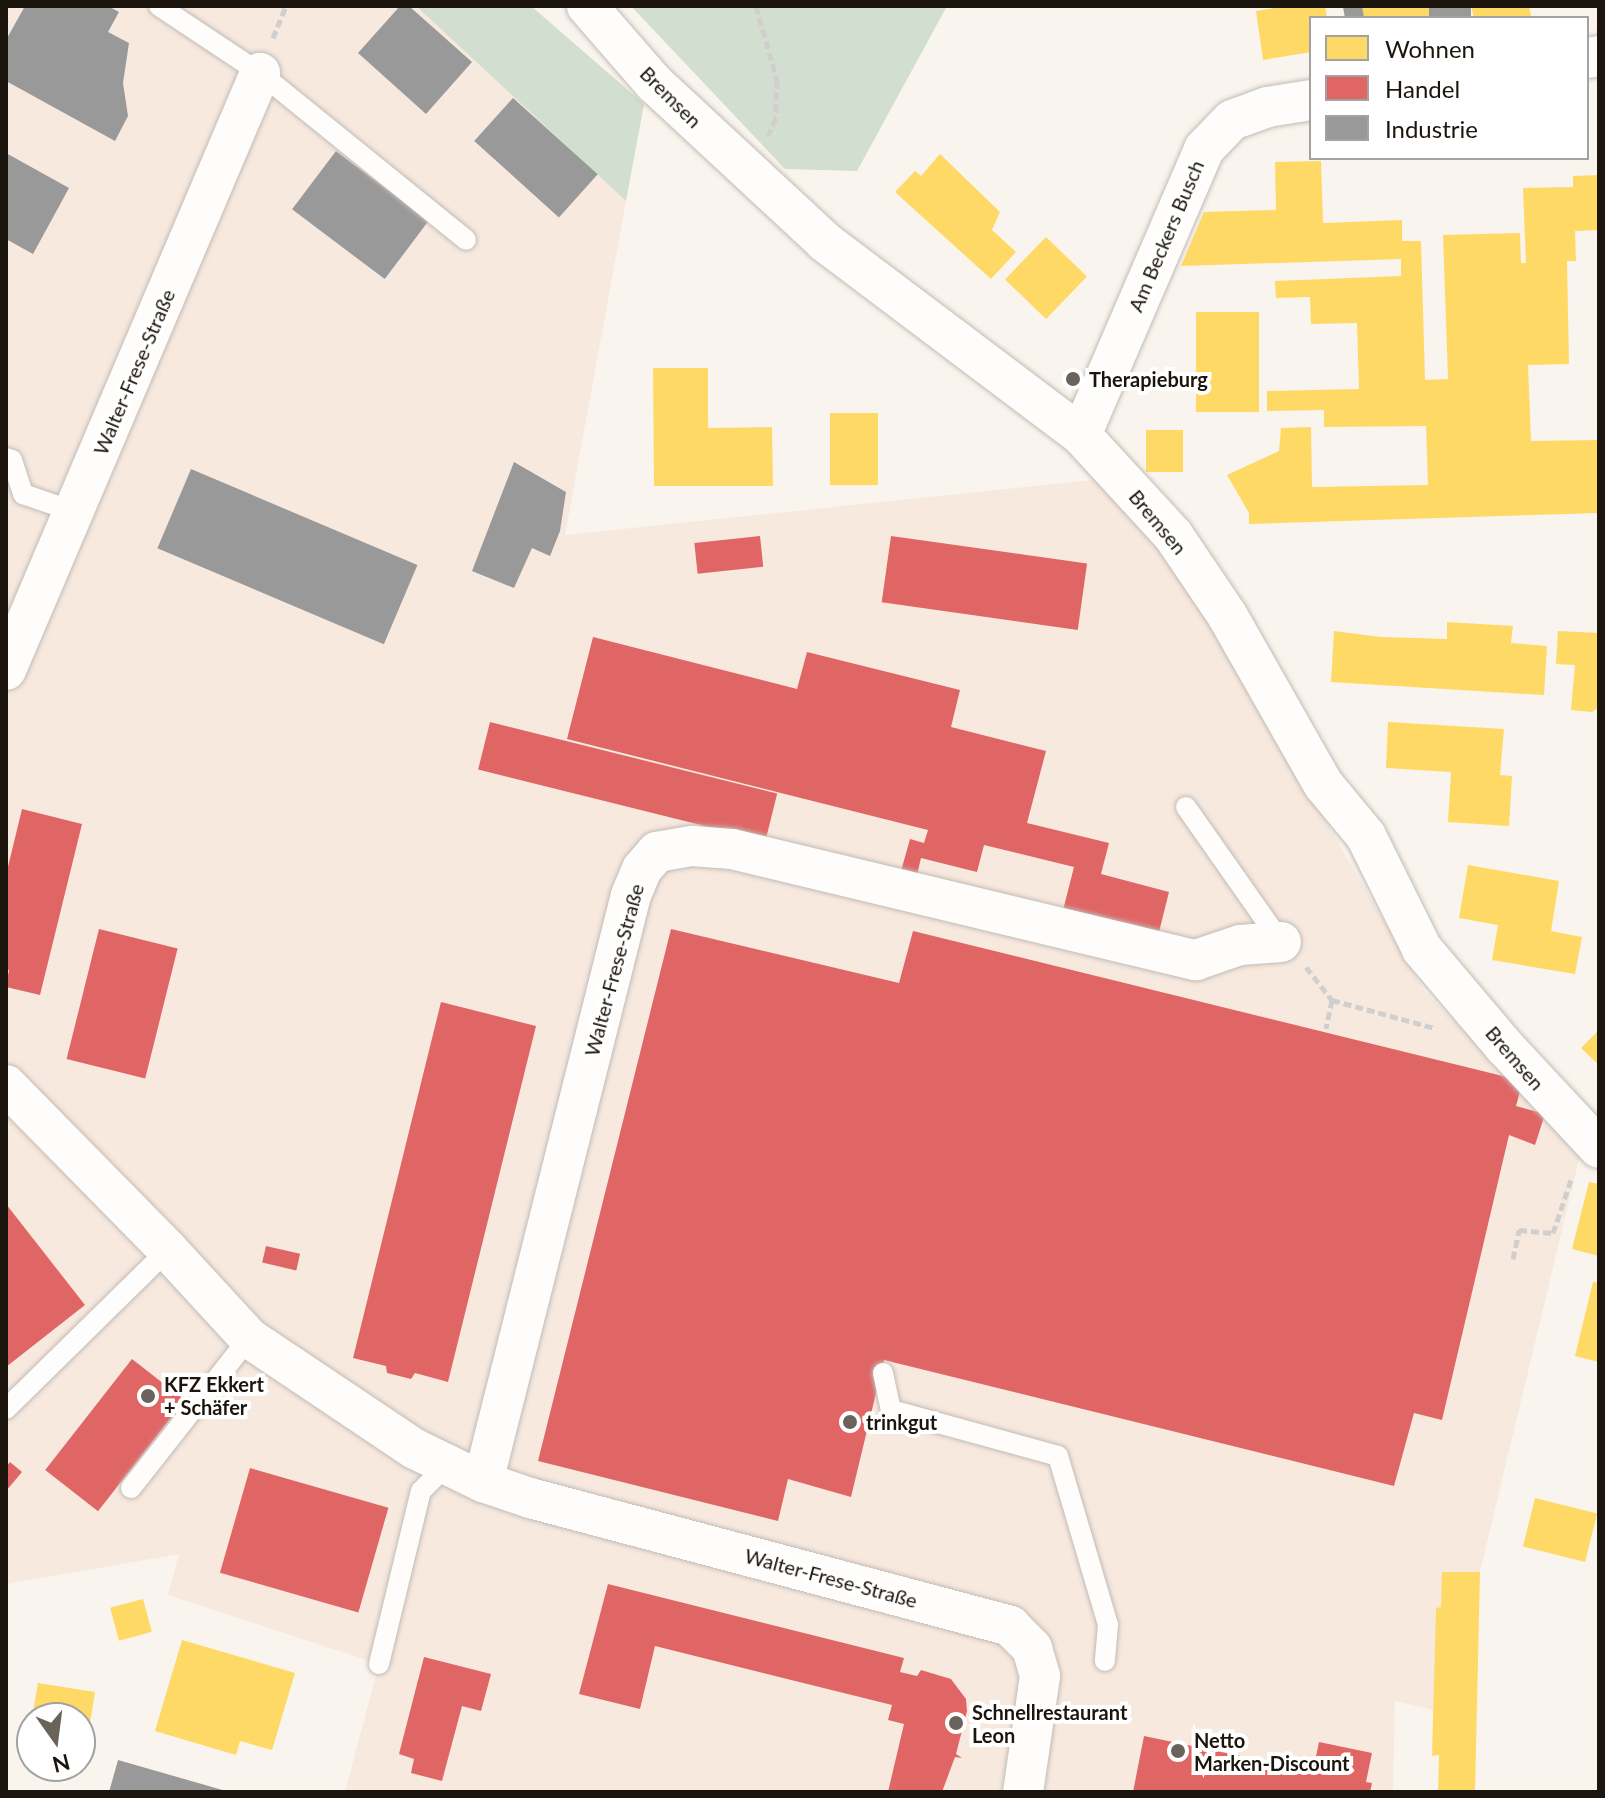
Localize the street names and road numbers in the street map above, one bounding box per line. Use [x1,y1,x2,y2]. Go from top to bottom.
street label: Bremsen [635,61,707,133]
street label: Am Beckers Busch [1123,157,1209,315]
street label: Walter-Frese-Straße [88,286,180,458]
street label: Bremsen [1124,485,1192,559]
street label: Walter-Frese-Straße [579,881,649,1059]
street label: Bremsen [1481,1021,1549,1095]
street label: Walter-Frese-Straße [742,1543,920,1613]

